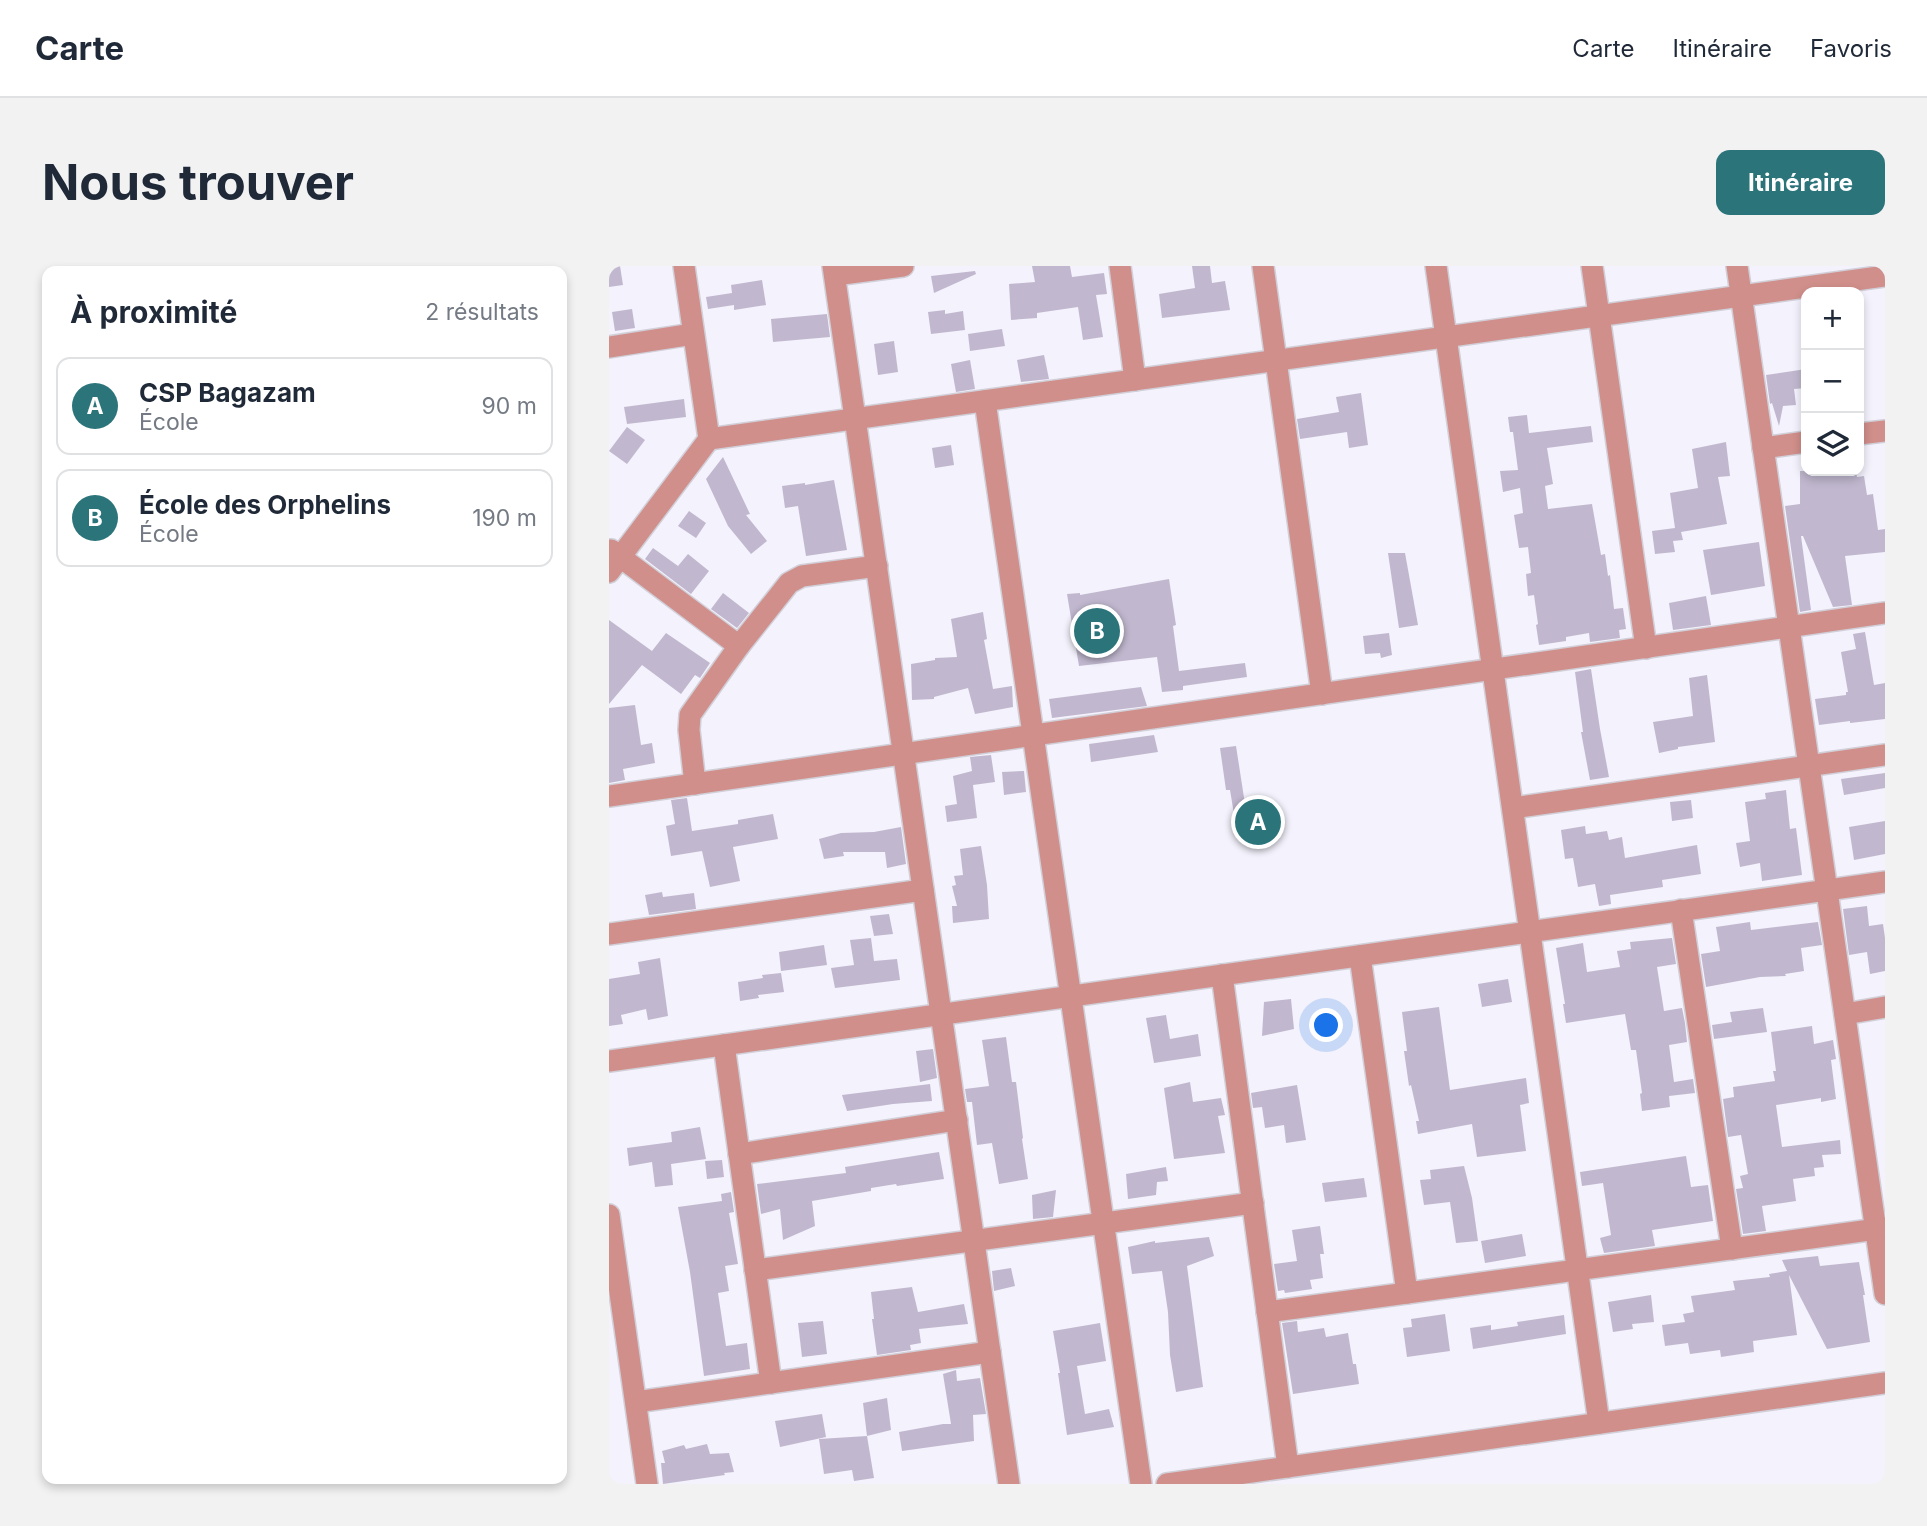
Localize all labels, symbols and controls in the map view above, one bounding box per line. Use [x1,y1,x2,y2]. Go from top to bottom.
text: Carte [35,28,124,68]
text: Carte [1572,34,1634,63]
text: Itinéraire [1672,34,1772,63]
text: Favoris [1810,34,1892,63]
button: Itinéraire [1716,150,1885,215]
text: Nous trouver [42,153,354,212]
map controls [1801,287,1864,476]
button: + [1801,287,1864,350]
text: À proximité [70,294,237,330]
text: 2 résultats [425,298,539,326]
button: − [1801,350,1864,413]
text: CSP Bagazam [139,377,316,408]
text: A [86,392,104,420]
text: 90 m [482,392,537,420]
text: École [139,408,199,436]
button: layers [1801,413,1864,476]
text: École des Orphelins [139,489,391,520]
text: B [87,504,103,532]
text: 190 m [472,504,537,532]
text: École [139,520,199,548]
pin: B [1074,605,1120,657]
pin: A [1235,796,1281,848]
your location [1309,1008,1343,1042]

